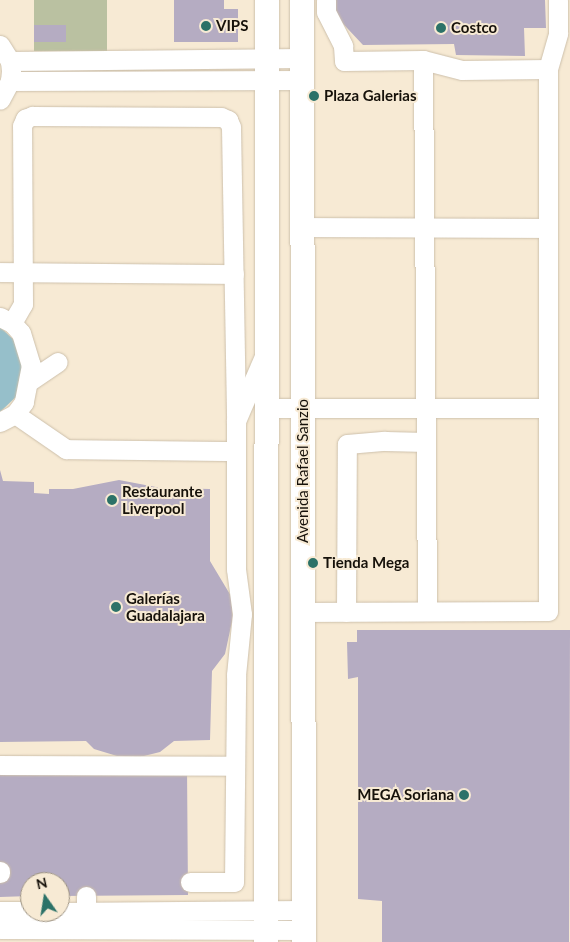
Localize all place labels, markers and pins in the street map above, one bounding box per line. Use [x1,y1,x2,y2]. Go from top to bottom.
place label: VIPS [216,17,248,35]
place label: Costco [451,19,497,37]
marker: VIPS [200,20,212,32]
marker: Costco [435,22,447,34]
place label: Plaza Galerias [324,87,417,105]
marker: Plaza Galerias [308,90,320,102]
place label: Restaurante Liverpool [122,482,202,517]
marker: Restaurante Liverpool [106,494,118,506]
place label: Tienda Mega [323,554,409,572]
marker: Tienda Mega [307,557,319,569]
place label: Galerías Guadalajara [126,589,205,624]
marker: Galerías Guadalajara [110,601,122,613]
place label: MEGA Soriana [357,786,454,804]
marker: MEGA Soriana [458,789,470,801]

